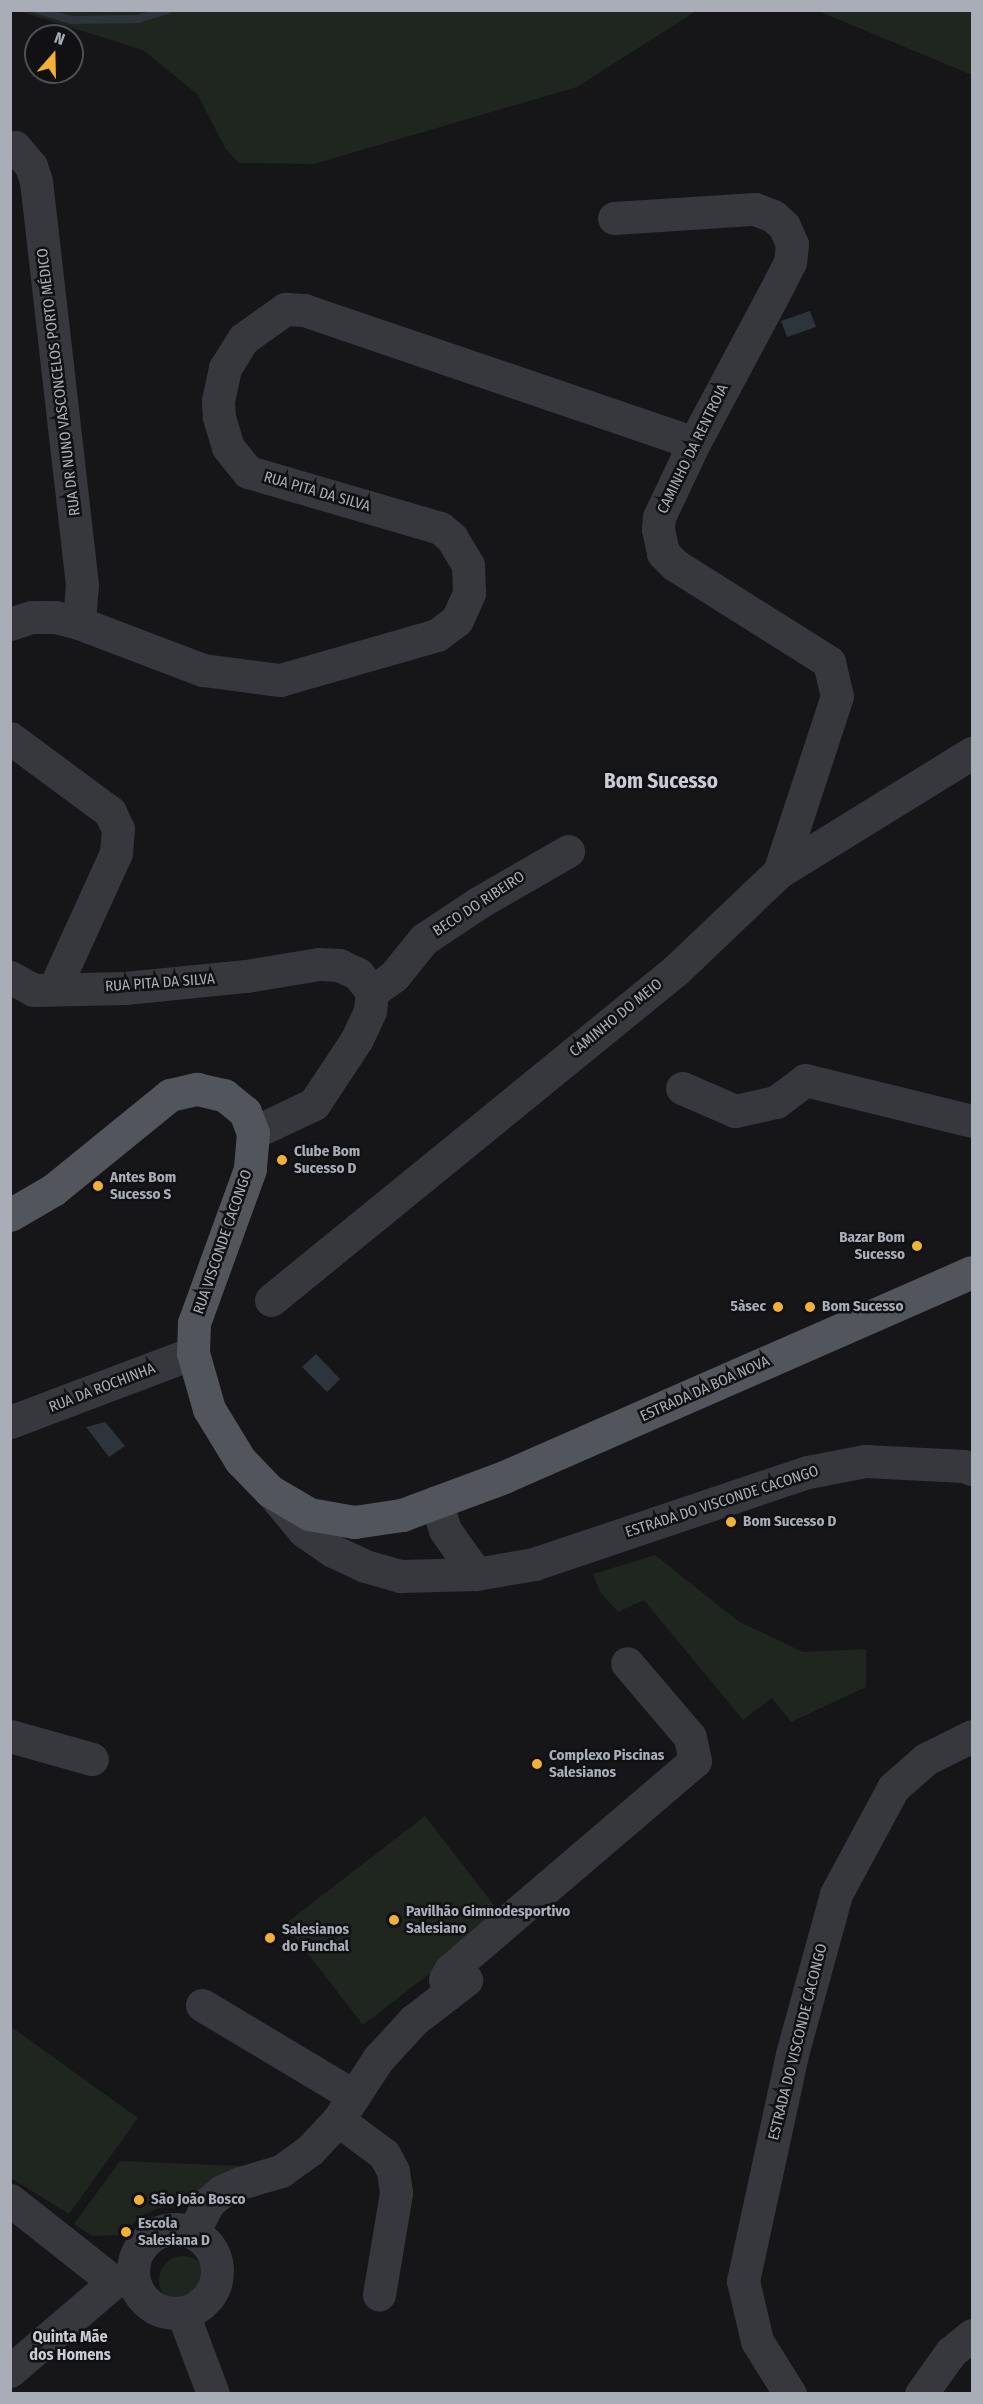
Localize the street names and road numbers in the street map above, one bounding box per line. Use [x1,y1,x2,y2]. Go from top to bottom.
street label: RUA DR NUNO VASCONCELOS PORTO MÉDICO [34,247,84,517]
street label: CAMINHO DA RENTROIA [654,381,732,517]
street label: RUA PITA DA SILVA [262,468,372,516]
street label: BECO DO RIBEIRO [430,868,528,940]
street label: RUA PITA DA SILVA [105,970,215,996]
street label: CAMINHO DO MEIO [566,975,666,1061]
street label: RUA VISCONDE CACONGO [190,1167,256,1317]
street label: ESTRADA DA BOA NOVA [638,1352,772,1426]
street label: RUA DA ROCHINHA [46,1359,158,1417]
street label: ESTRADA DO VISCONDE CACONGO [623,1462,821,1542]
street label: ESTRADA DO VISCONDE CACONGO [765,1942,831,2142]

